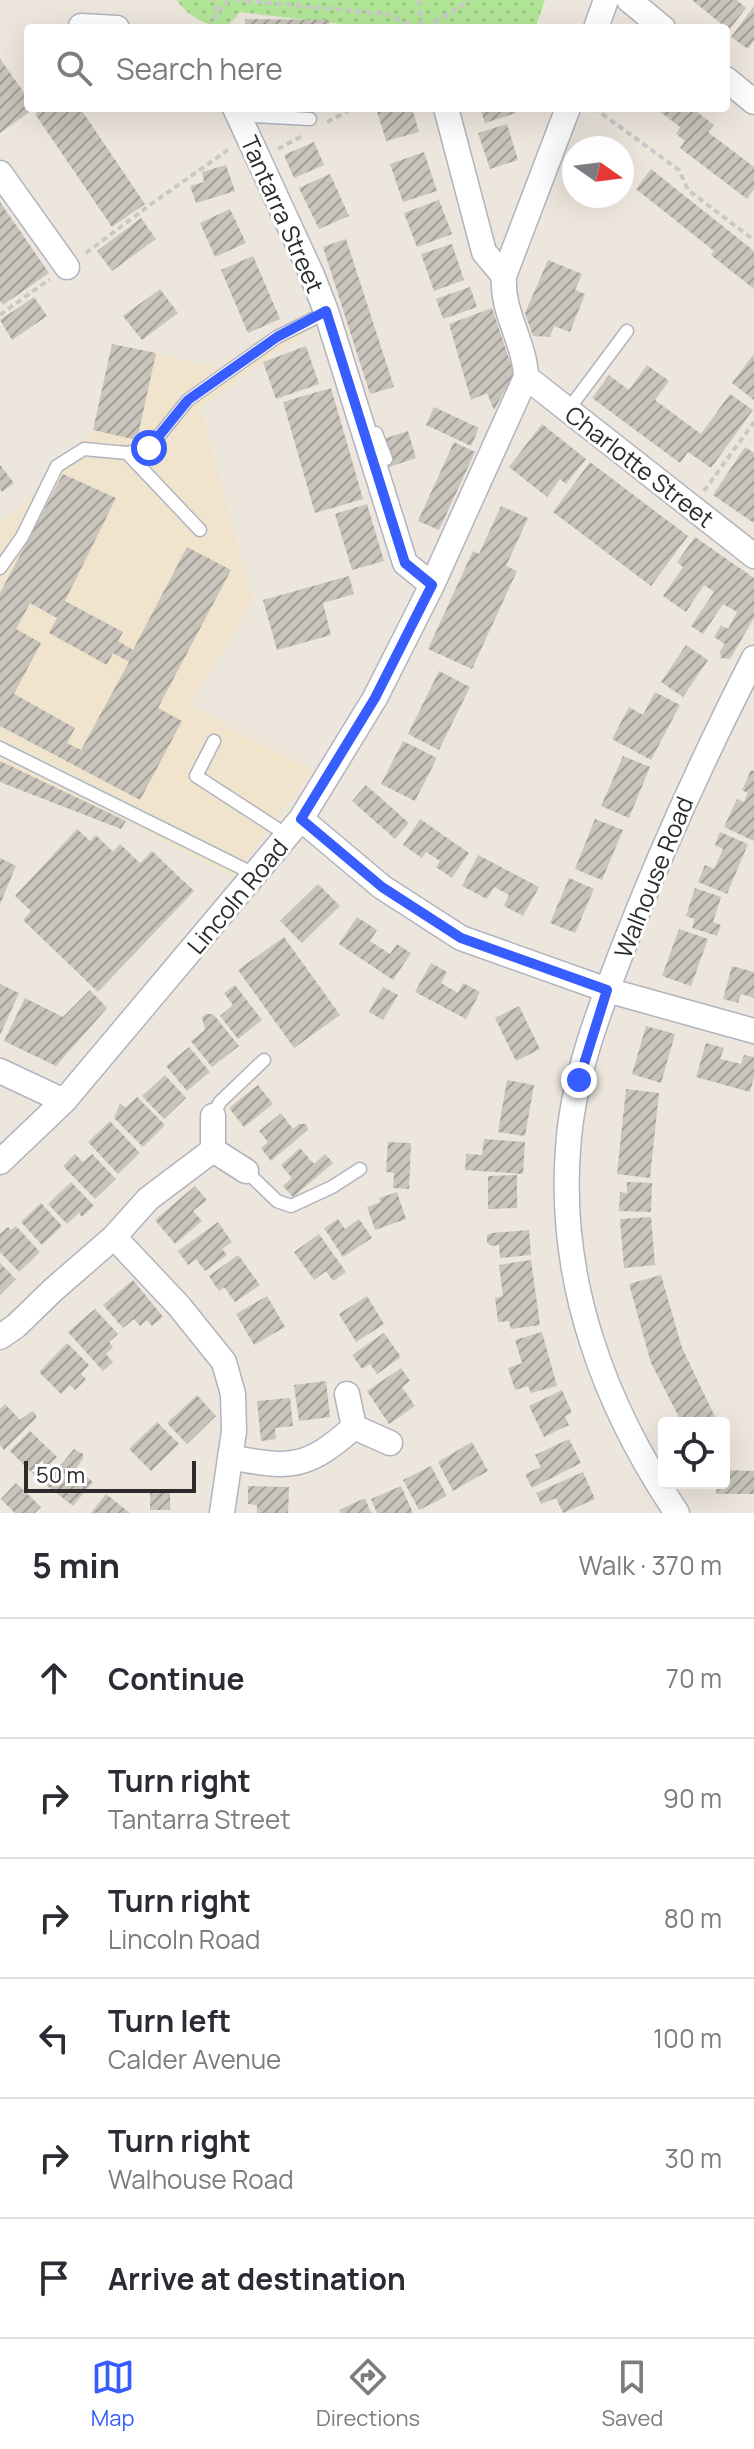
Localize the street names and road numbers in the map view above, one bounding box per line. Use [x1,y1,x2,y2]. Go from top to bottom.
street label: Tantarra Street [234,130,332,298]
street label: Charlotte Street [559,397,721,535]
street label: Walhouse Road [606,791,700,963]
street label: Lincoln Road [179,832,295,960]

